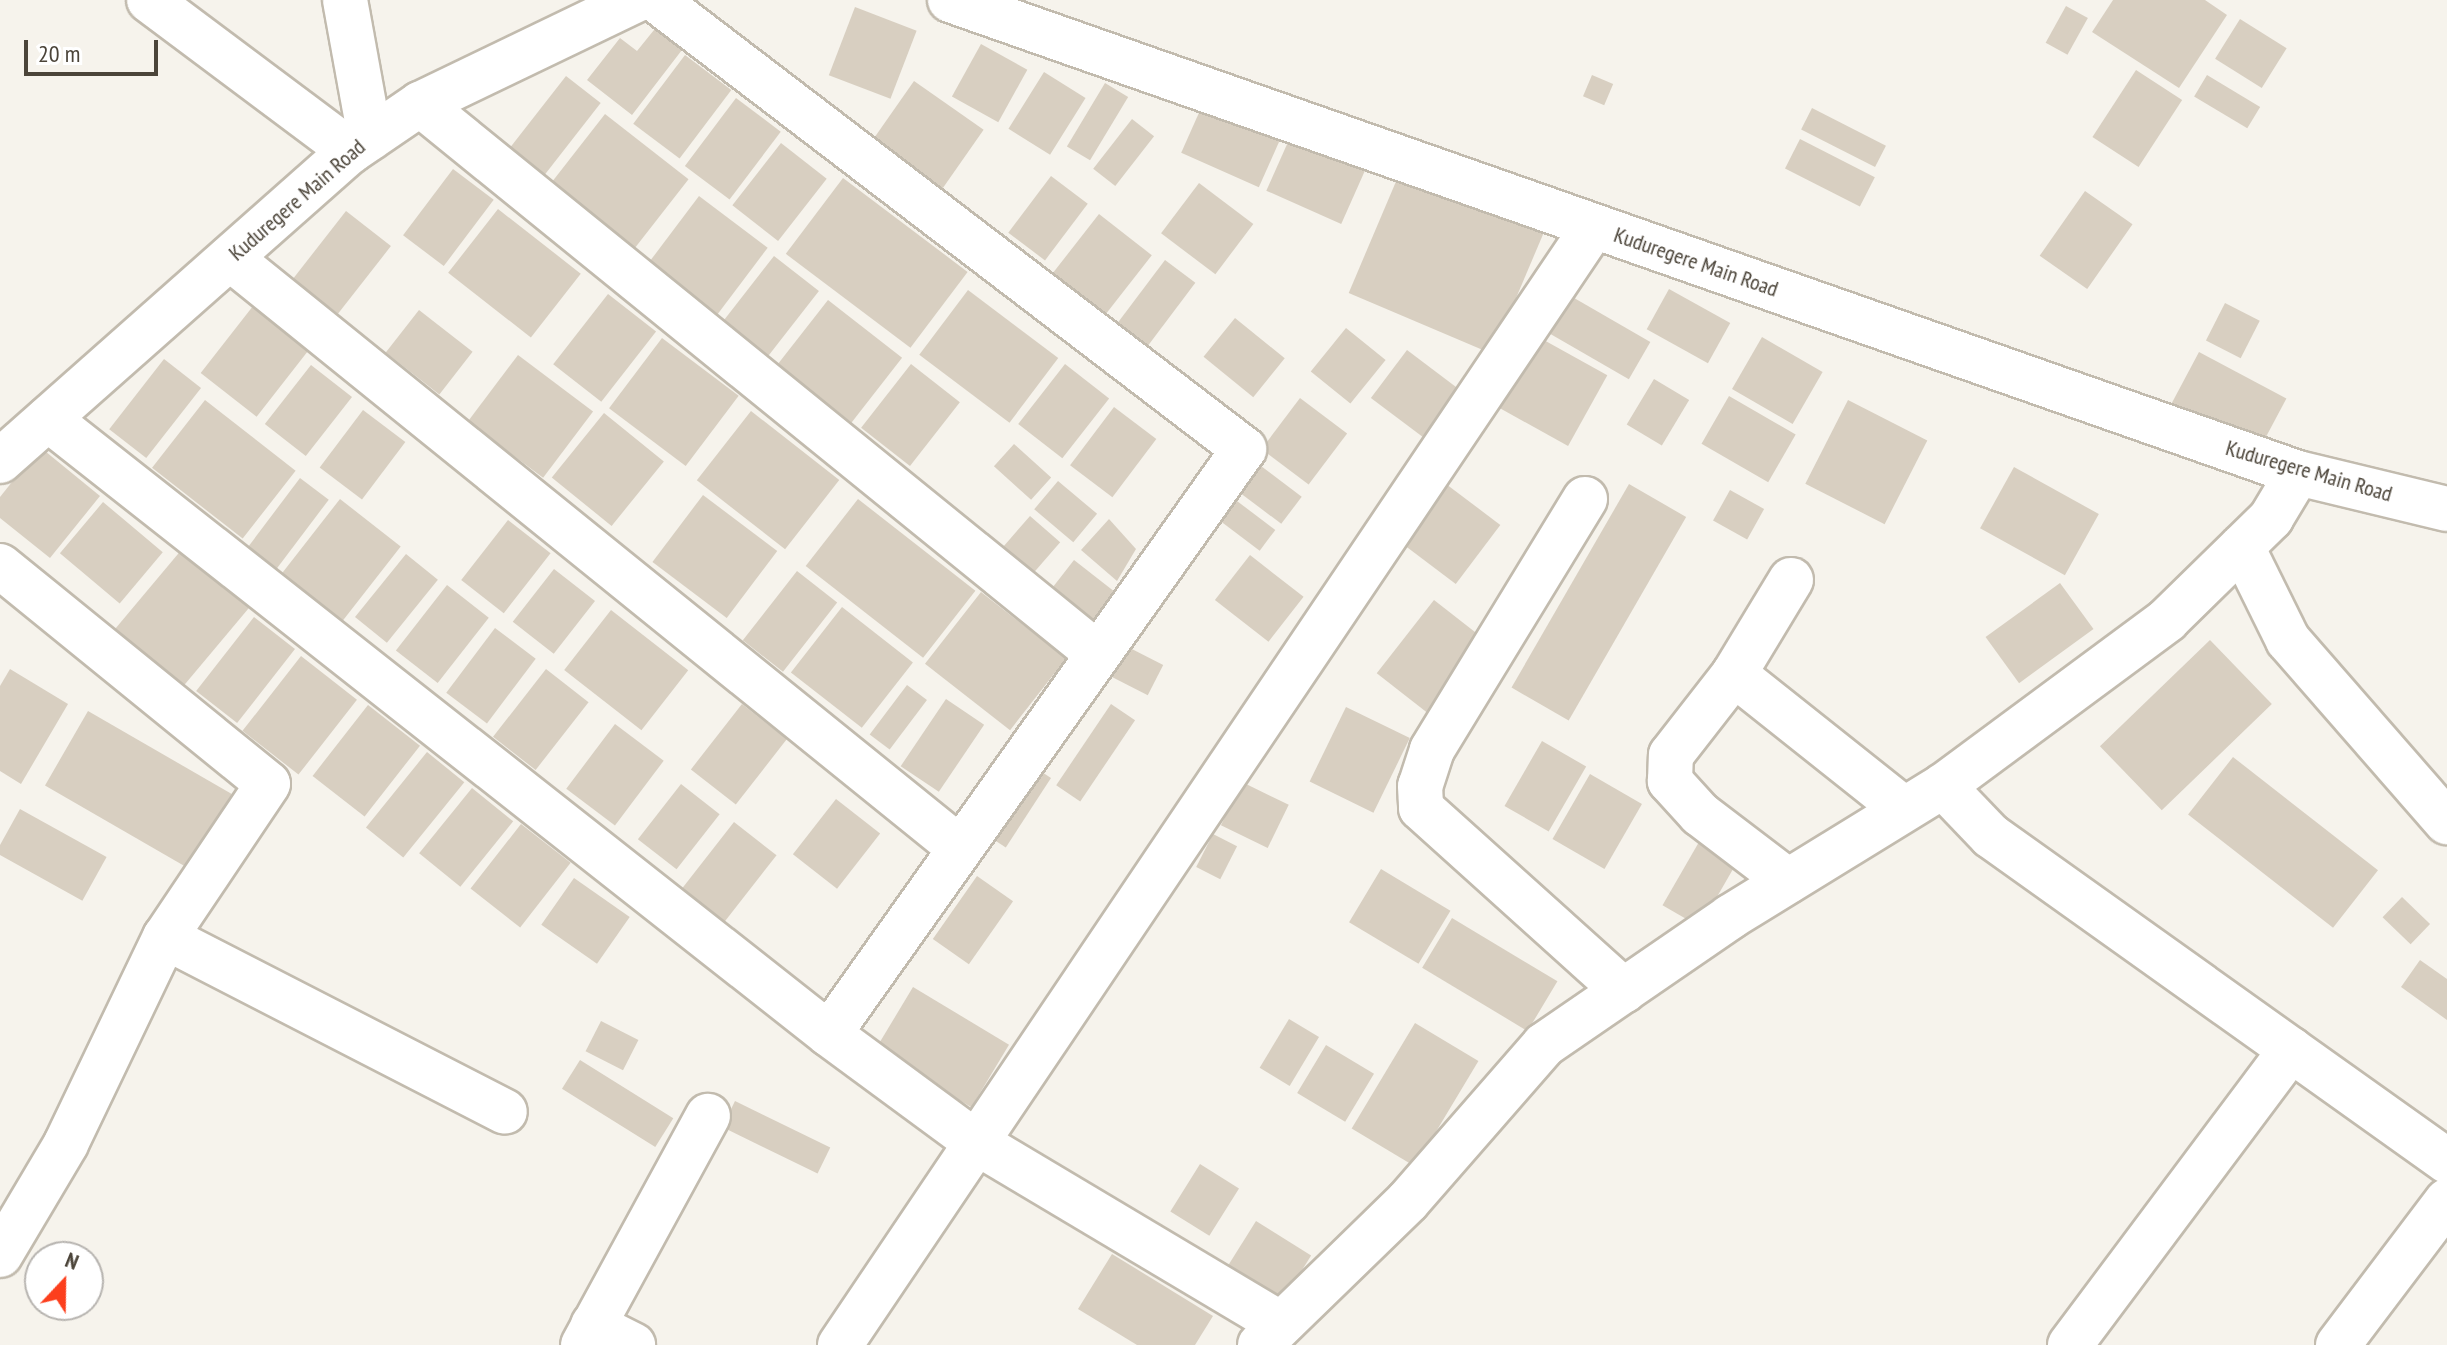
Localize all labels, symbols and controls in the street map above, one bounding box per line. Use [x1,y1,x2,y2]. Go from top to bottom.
scale bar [28,24,162,74]
text: 20 m [38,38,80,69]
street label: Kuduregere Main Road [224,134,370,266]
street label: Kuduregere Main Road [1611,222,1781,302]
street label: Kuduregere Main Road [2223,435,2395,507]
north arrow [24,1241,104,1321]
text: N [61,1245,83,1276]

